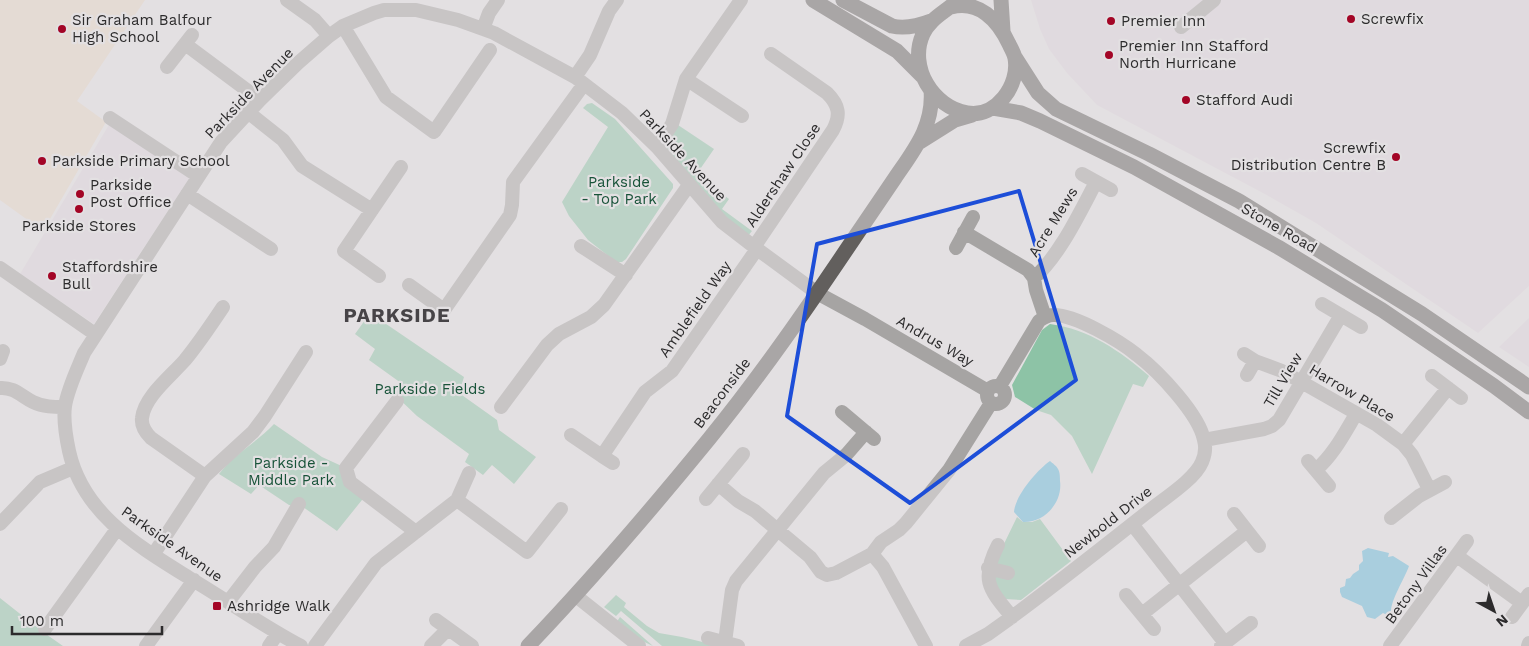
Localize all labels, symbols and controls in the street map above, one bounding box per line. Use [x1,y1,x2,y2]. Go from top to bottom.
place label: Screwfix [1361,10,1424,28]
place label: Sir Graham Balfour High School [72,11,212,46]
place label: Premier Inn [1121,12,1205,30]
marker: Screwfix [1345,13,1357,25]
marker: Premier Inn [1105,15,1117,27]
marker: Sir Graham Balfour High School [56,23,68,35]
place label: Premier Inn Stafford North Hurricane [1119,37,1269,72]
street label: Parkside Avenue [201,44,297,142]
marker: Premier Inn Stafford North Hurricane [1103,49,1115,61]
place label: Stafford Audi [1196,91,1293,109]
marker: Stafford Audi [1180,94,1192,106]
street label: Parkside Avenue [636,105,730,205]
street label: Aldershaw Close [742,120,824,230]
place label: Screwfix Distribution Centre B [1231,139,1386,174]
marker: Screwfix Distribution Centre B [1390,151,1402,163]
place label: Parkside Primary School [52,152,230,170]
marker: Parkside Primary School [36,155,48,167]
park label: Parkside - Top Park [581,173,657,208]
place label: Parkside Post Office [90,176,171,211]
street label: Acre Mews [1024,184,1082,260]
marker: Parkside Post Office [74,188,86,200]
street label: Stone Road [1238,199,1320,257]
marker: Parkside Stores [73,203,85,215]
place label: Parkside Stores [22,217,136,235]
street label: Amblefield Way [655,257,735,361]
place label: Staffordshire Bull [62,258,158,293]
marker: Staffordshire Bull [46,270,58,282]
district label: PARKSIDE [343,303,451,327]
street label: Andrus Way [893,312,977,370]
street label: Till View [1260,349,1307,411]
street label: Beaconside [690,354,754,432]
street label: Harrow Place [1306,360,1398,426]
park label: Parkside Fields [375,380,486,398]
park label: Parkside - Middle Park [248,454,335,489]
street label: Newbold Drive [1060,482,1156,562]
street label: Parkside Avenue [118,502,226,586]
street label: Betony Villas [1381,541,1451,627]
north arrow [1469,586,1519,636]
place label: Ashridge Walk [227,597,331,615]
marker: Ashridge Walk [211,600,223,612]
scale bar [12,604,162,636]
text: N [1493,611,1511,630]
text: 100 m [20,612,64,630]

